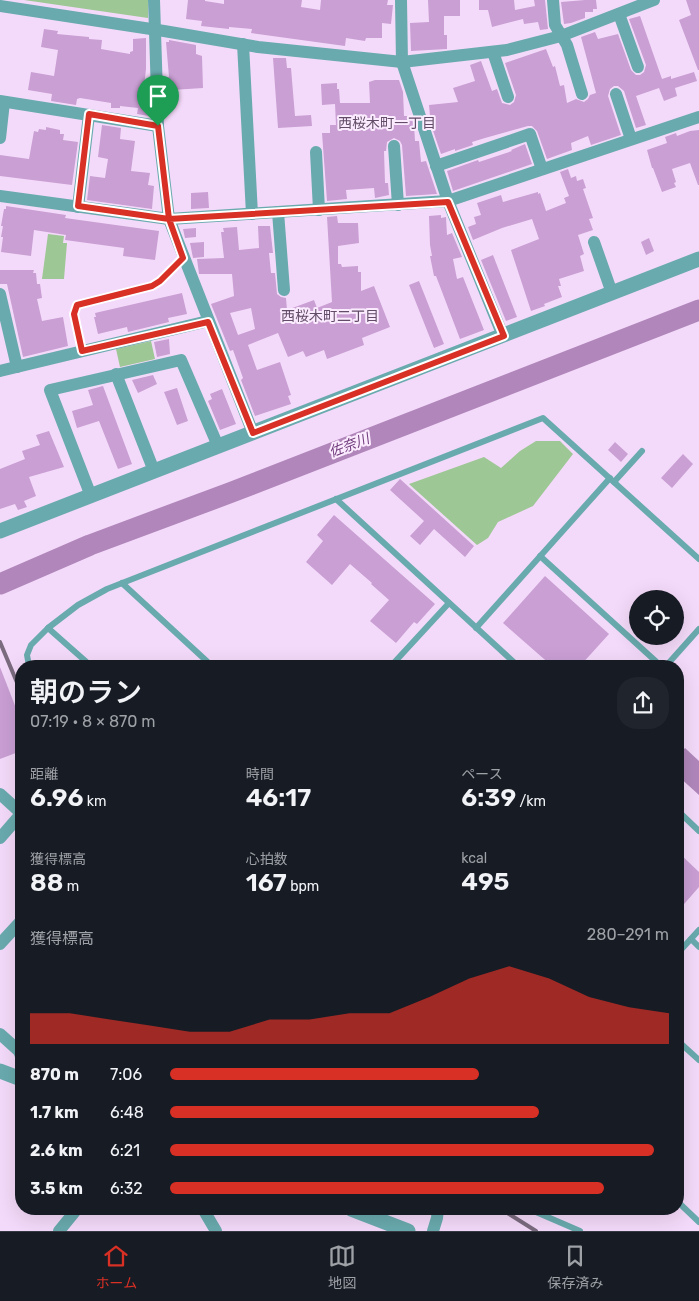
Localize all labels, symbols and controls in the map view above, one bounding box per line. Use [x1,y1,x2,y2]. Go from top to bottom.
pin [137,75,179,126]
icon: arrive [144,82,172,110]
district label: 西桜木町一丁目 [338,115,436,132]
district label: 西桜木町二丁目 [281,308,379,325]
water label: 佐奈川 [327,429,374,461]
map controls [629,590,684,645]
button: locate [629,590,684,645]
text: 朝のラン [30,676,142,709]
button: share [617,677,669,729]
text: 07:19 · 8 × 870 m [30,712,156,731]
text: 距離 [30,766,58,783]
text: 時間 [246,766,274,783]
text: ペース [461,766,503,783]
text: 6.96 [30,783,83,812]
text: 46:17 [246,783,311,812]
text: 6:39 [461,783,516,812]
text: km [83,793,106,810]
text: /km [516,793,546,810]
text: kcal [461,850,487,867]
text: 獲得標高 [30,851,86,868]
text: 心拍数 [246,851,288,868]
text: 495 [461,867,509,896]
text: 88 [30,868,63,897]
text: 167 [246,868,287,897]
text: m [63,878,79,895]
text: bpm [287,878,319,895]
text: 280–291 m [587,925,669,944]
text: 獲得標高 [30,929,94,948]
text: 870 m [30,1065,79,1084]
text: 7:06 [110,1065,142,1084]
text: 1.7 km [30,1103,79,1122]
text: 6:48 [110,1103,144,1122]
text: 2.6 km [30,1141,83,1160]
text: 6:21 [110,1141,140,1160]
text: 3.5 km [30,1179,83,1198]
text: 6:32 [110,1179,143,1198]
tab: ホーム [96,1242,137,1292]
tab: 地図 [328,1242,356,1292]
tab: 保存済み [547,1242,603,1292]

